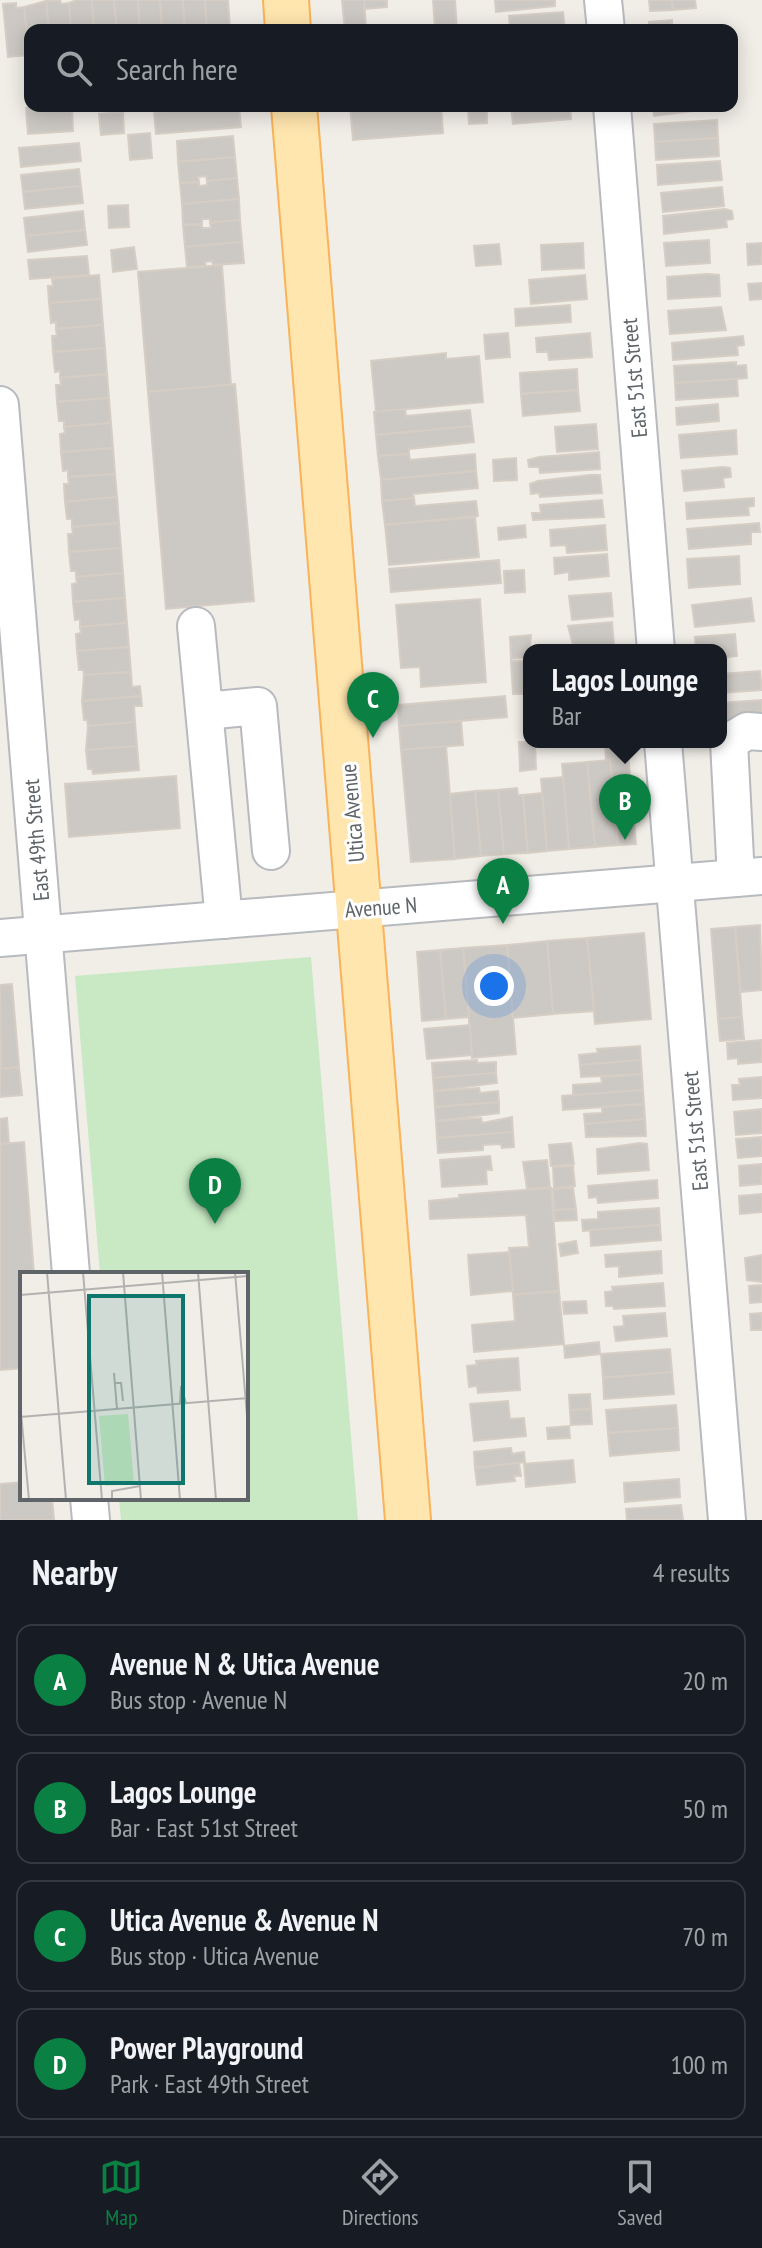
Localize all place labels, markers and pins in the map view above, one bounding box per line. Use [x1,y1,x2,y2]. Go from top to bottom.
pin: C [347,672,399,738]
pin: B [599,774,651,840]
pin: A [477,858,529,924]
pin: D [189,1158,241,1224]

